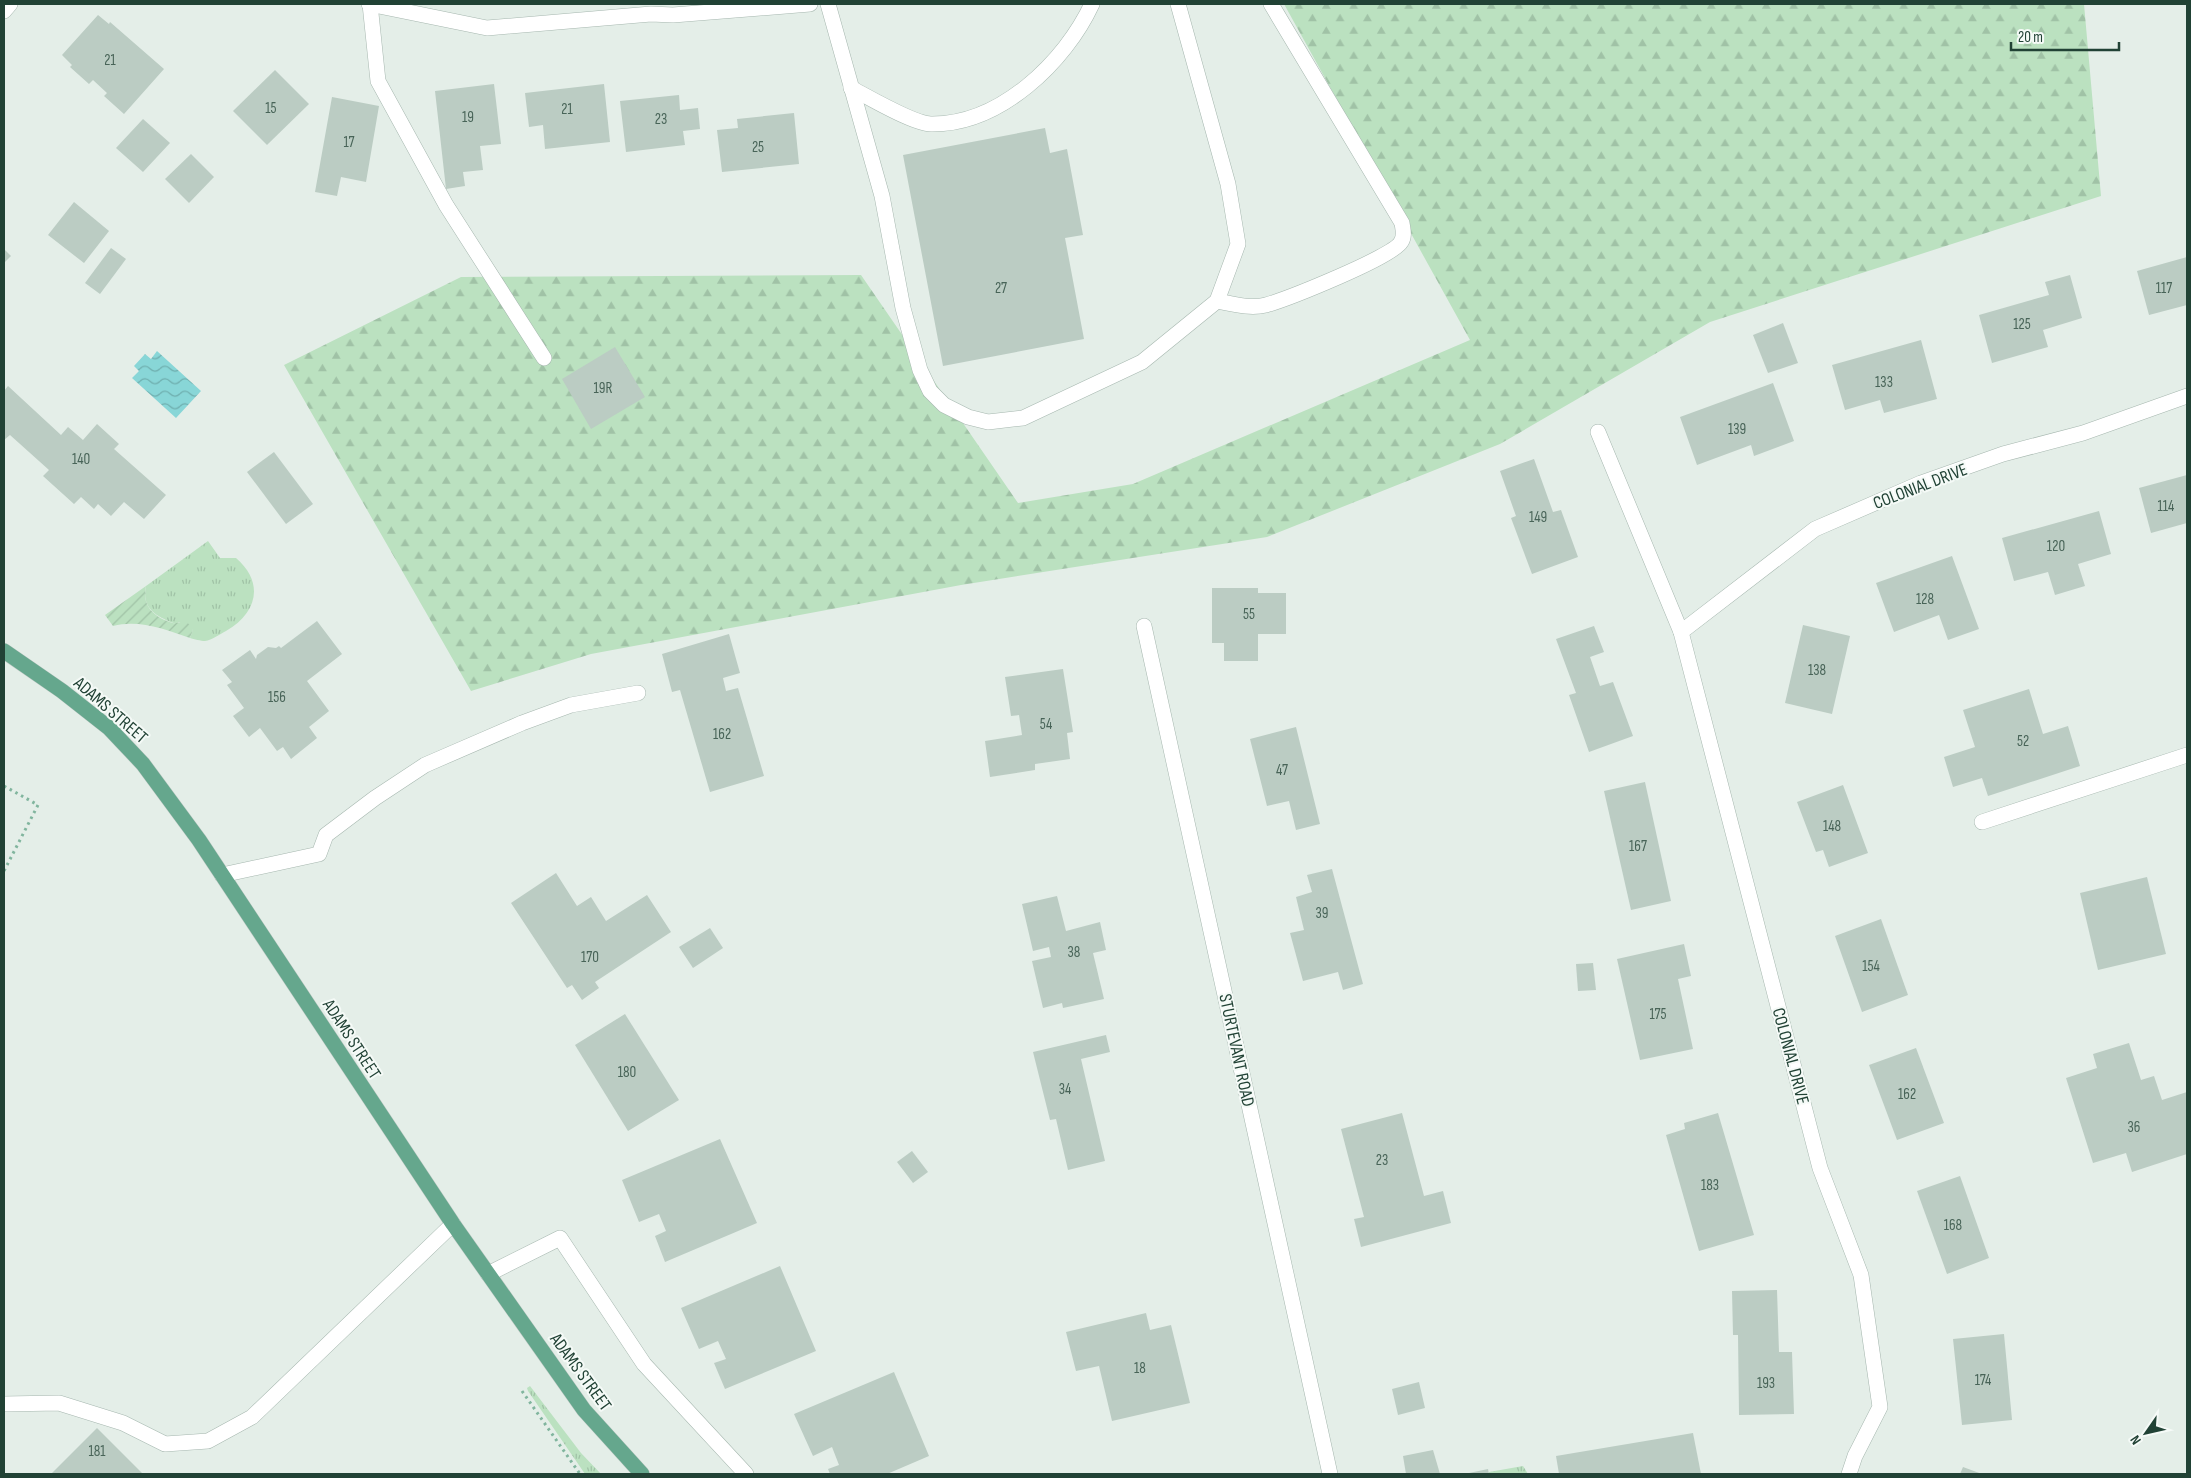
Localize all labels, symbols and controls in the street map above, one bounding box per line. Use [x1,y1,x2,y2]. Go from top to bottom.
scale bar [2011,20,2118,52]
text: 20 m [2018,28,2043,47]
house number: 21 [104,51,116,70]
house number: 15 [265,99,277,118]
house number: 21 [561,100,573,119]
house number: 19 [462,108,474,127]
house number: 23 [655,110,667,129]
house number: 17 [343,133,355,152]
house number: 25 [752,138,764,157]
house number: 27 [995,279,1007,298]
house number: 117 [2156,279,2172,298]
house number: 125 [2013,315,2031,334]
house number: 133 [1875,373,1893,392]
house number: 19R [594,379,612,398]
house number: 139 [1728,420,1746,439]
house number: 140 [72,450,90,469]
street label: COLONIAL DRIVE [1870,459,1970,514]
house number: 114 [2158,497,2174,516]
house number: 149 [1529,508,1547,527]
house number: 120 [2047,537,2065,556]
house number: 128 [1916,590,1934,609]
house number: 55 [1243,605,1255,624]
house number: 138 [1808,661,1826,680]
street label: ADAMS STREET [69,672,152,748]
house number: 156 [268,688,286,707]
house number: 54 [1040,715,1052,734]
house number: 162 [713,725,731,744]
house number: 52 [2017,732,2029,751]
house number: 47 [1276,761,1288,780]
house number: 148 [1823,817,1841,836]
house number: 167 [1629,837,1647,856]
house number: 39 [1316,904,1328,923]
house number: 38 [1068,943,1080,962]
house number: 170 [581,948,599,967]
house number: 154 [1862,957,1880,976]
street label: STURTEVANT ROAD [1214,992,1259,1108]
street label: ADAMS STREET [318,995,385,1083]
house number: 175 [1649,1005,1667,1024]
street label: COLONIAL DRIVE [1768,1006,1813,1107]
house number: 180 [618,1063,636,1082]
house number: 34 [1059,1080,1071,1099]
house number: 162 [1898,1085,1916,1104]
house number: 36 [2128,1118,2140,1137]
house number: 23 [1376,1151,1388,1170]
house number: 183 [1701,1176,1719,1195]
house number: 168 [1944,1216,1962,1235]
street label: ADAMS STREET [545,1329,616,1415]
house number: 18 [1134,1359,1146,1378]
house number: 174 [1975,1371,1991,1390]
house number: 193 [1757,1374,1775,1393]
north arrow [2121,1408,2171,1458]
text: N [2126,1432,2145,1448]
house number: 181 [88,1442,106,1461]

